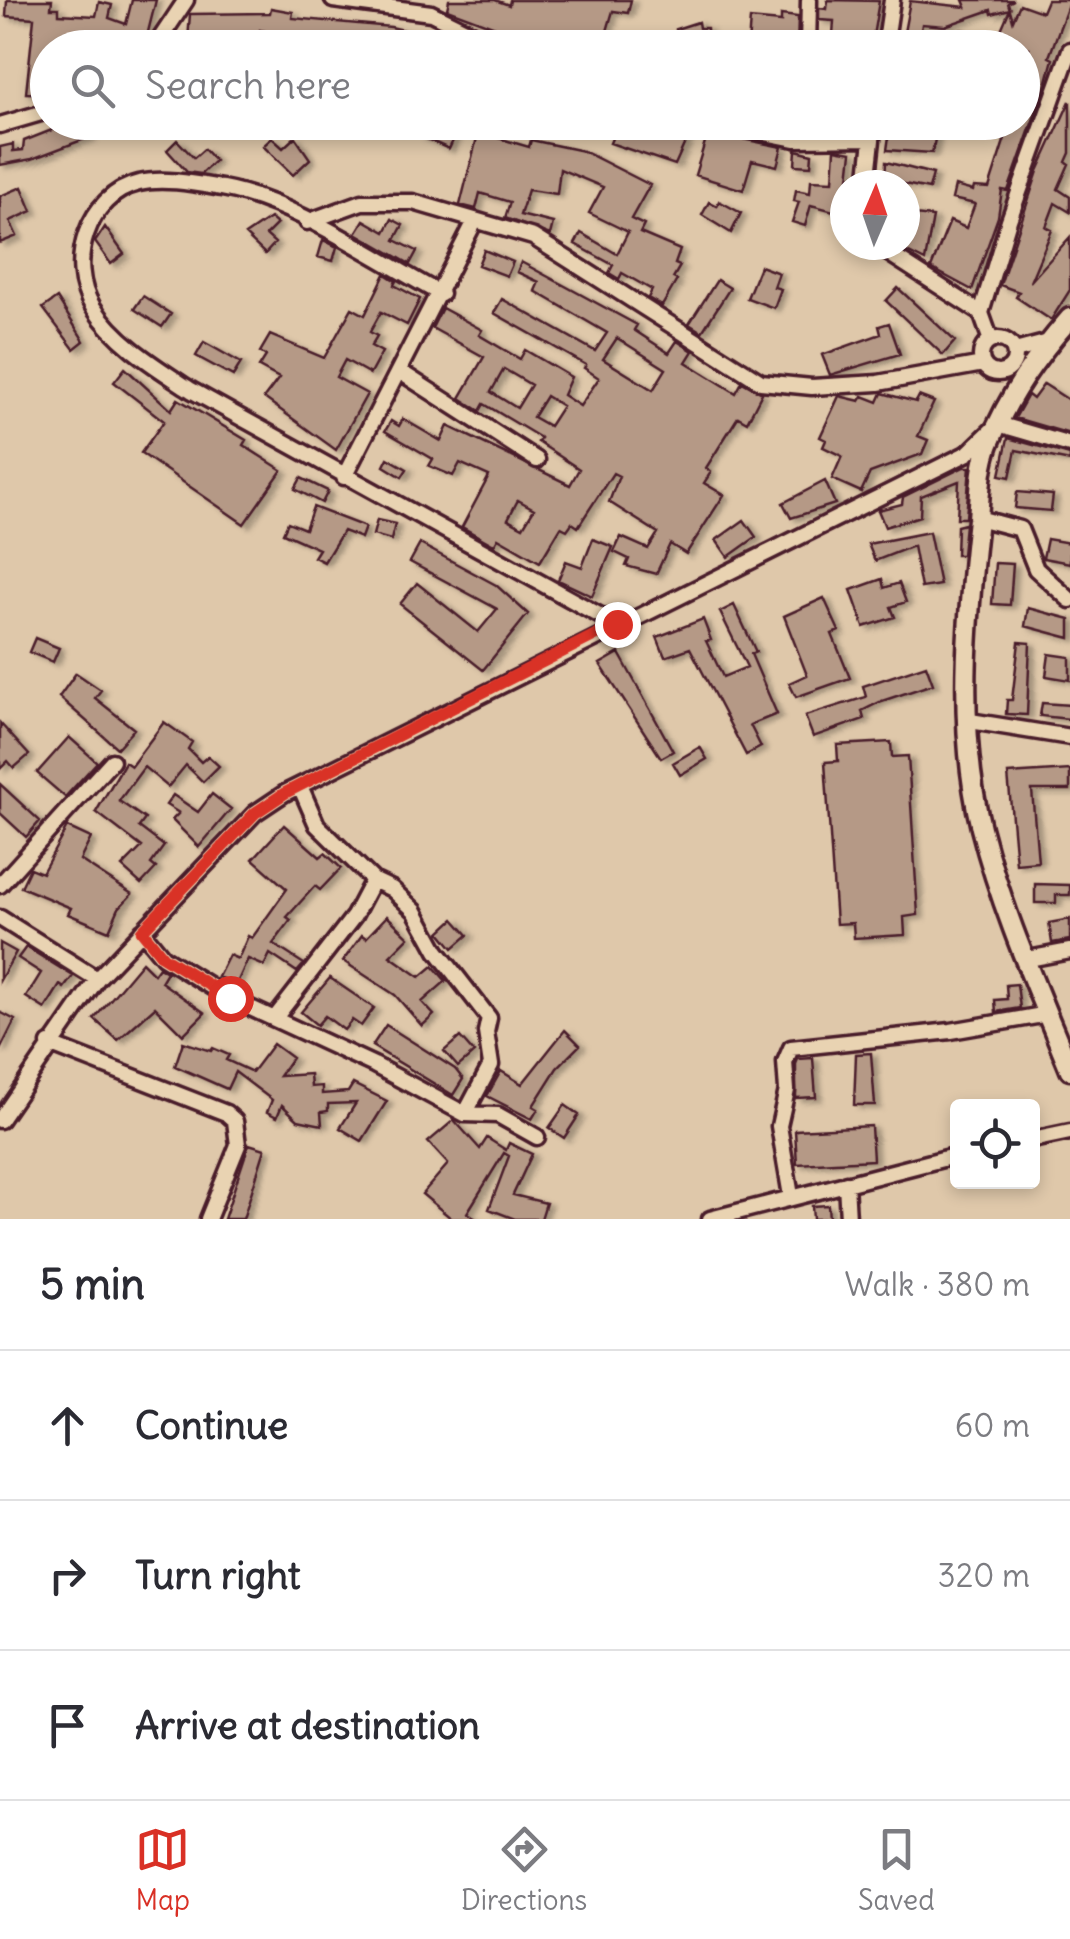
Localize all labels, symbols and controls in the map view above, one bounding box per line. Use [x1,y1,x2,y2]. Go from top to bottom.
search box [30,30,1040,140]
icon: search [65,58,120,113]
text: Search here [145,62,351,109]
north arrow [830,170,920,260]
route end [595,602,641,648]
route start [208,976,254,1022]
map controls [950,1099,1040,1189]
button: locate [950,1099,1040,1189]
text: 5 min [40,1258,145,1310]
text: Walk · 380 m [845,1264,1030,1305]
icon: ahead [40,1398,95,1453]
text: Continue [135,1402,288,1449]
text: 60 m [955,1405,1030,1446]
icon: right [40,1548,95,1603]
text: Turn right [135,1552,301,1599]
text: 320 m [938,1555,1030,1596]
icon: arrive [40,1698,95,1753]
text: Arrive at destination [135,1702,480,1749]
tab: Map [135,1822,190,1918]
tab: Directions [461,1822,587,1918]
tab: Saved [858,1822,935,1918]

